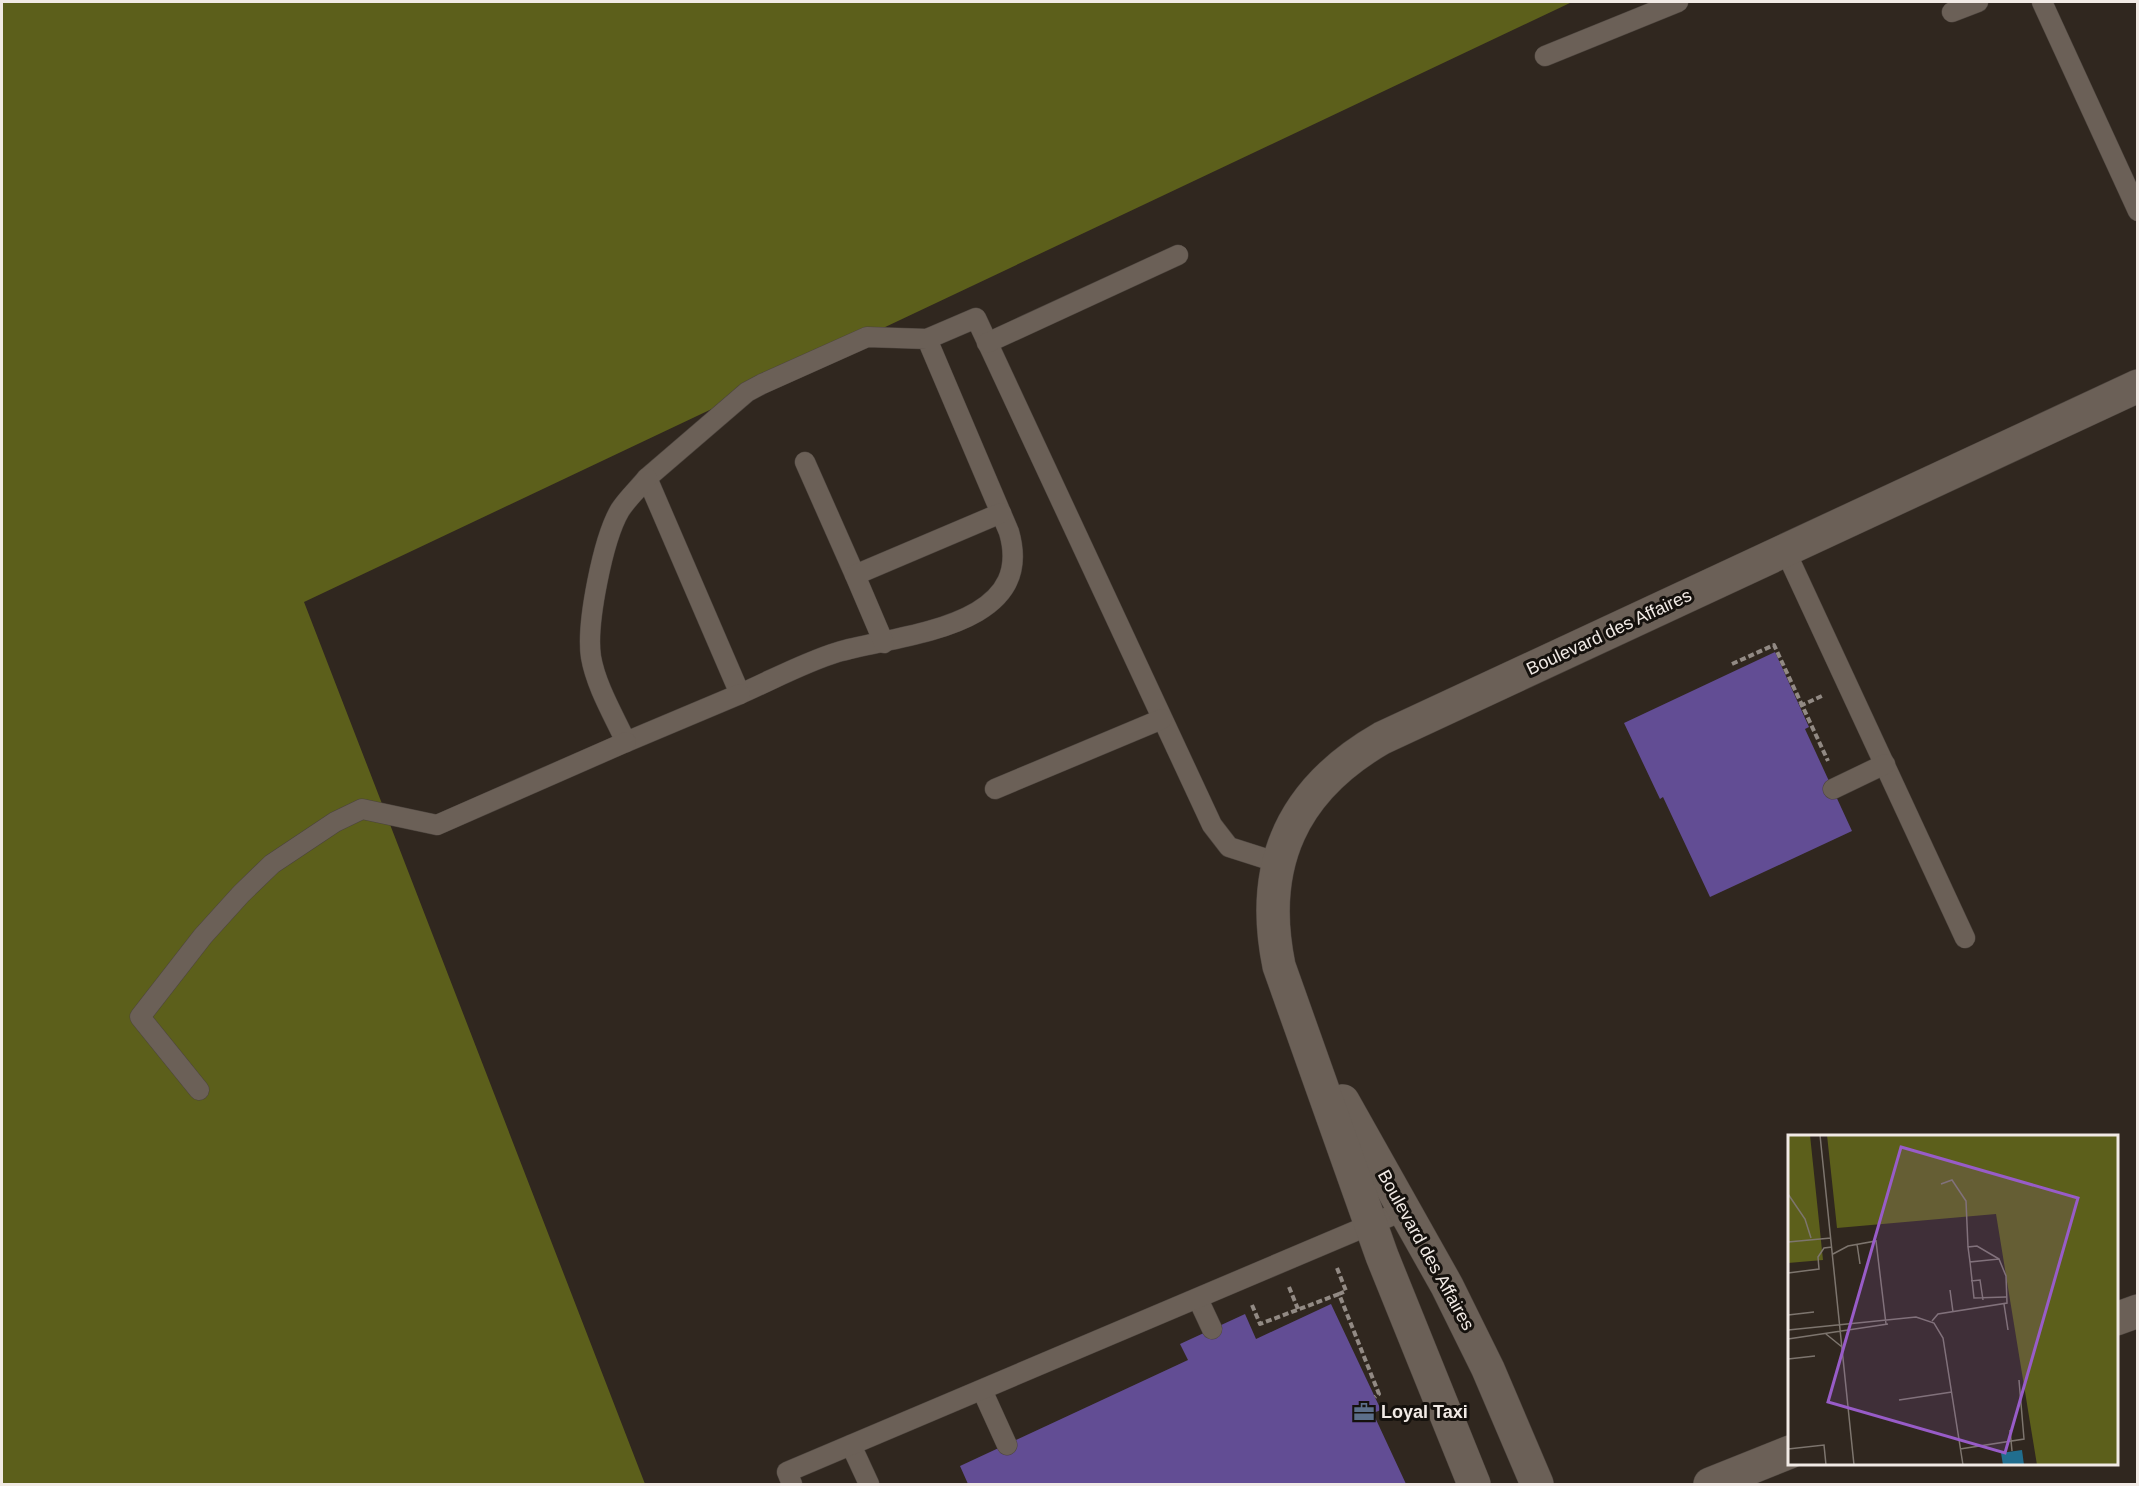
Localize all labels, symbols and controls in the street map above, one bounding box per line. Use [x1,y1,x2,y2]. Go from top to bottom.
street label: Boulevard des Affaires [1523,585,1695,679]
inset map [1788,1135,2118,1465]
street label: Boulevard des Affaires [1374,1167,1478,1333]
office icon: Loyal Taxi [1352,1400,1376,1424]
place label: Loyal Taxi [1381,1402,1468,1422]

